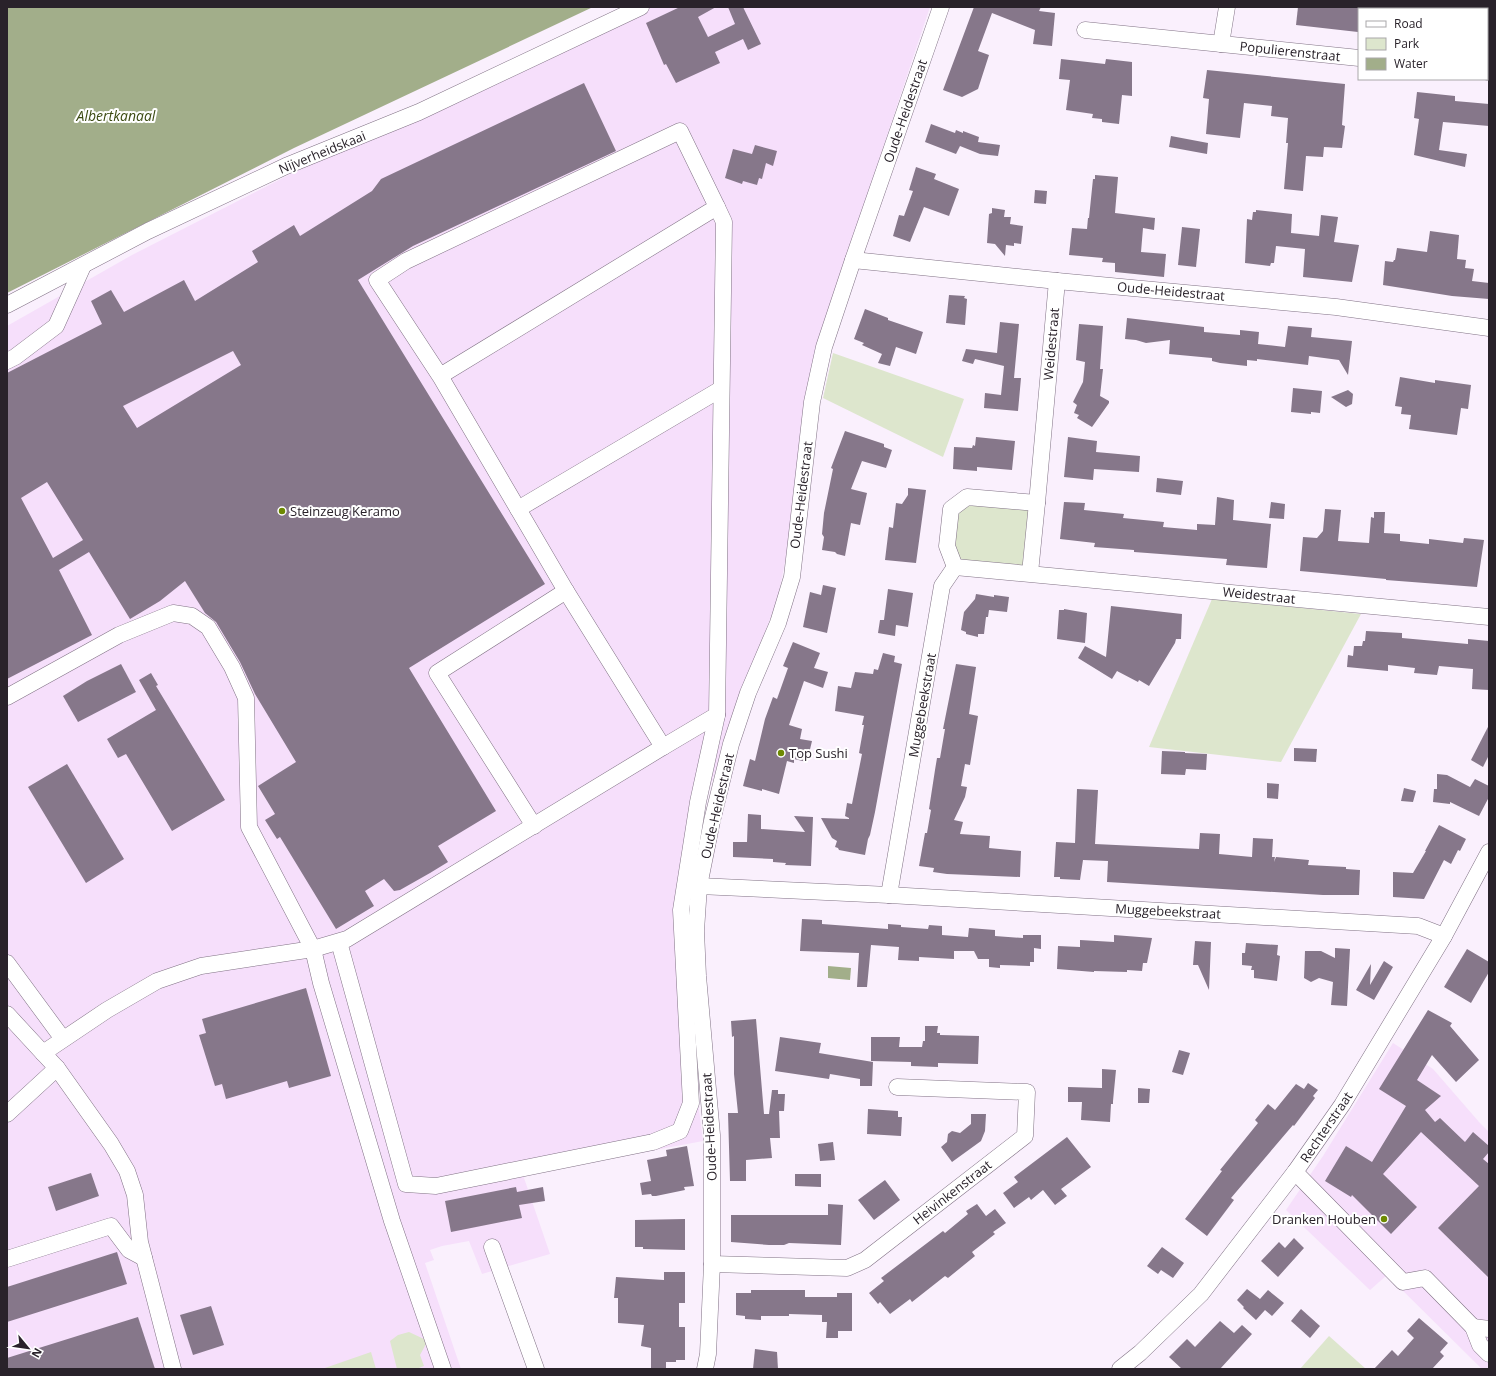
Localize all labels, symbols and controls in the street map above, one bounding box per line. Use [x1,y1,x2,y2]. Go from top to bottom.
legend [1358,8,1488,80]
text: Road [1394,15,1423,32]
text: Park [1394,35,1420,52]
street label: Populierenstraat [1239,37,1342,65]
text: Water [1394,55,1428,72]
street label: Oude-Heidestraat [879,57,931,165]
water label: Albertkanaal [76,106,156,125]
street label: Nijverheidskaai [276,126,368,178]
street label: Oude-Heidestraat [1116,277,1226,305]
street label: Weidestraat [1039,306,1063,381]
street label: Oude-Heidestraat [785,440,817,550]
place label: Steinzeug Keramo [290,502,400,520]
marker: Steinzeug Keramo [277,506,287,516]
street label: Weidestraat [1222,582,1297,608]
street label: Muggebeekstraat [904,651,940,759]
place label: Top Sushi [789,744,848,762]
marker: Top Sushi [776,748,786,758]
street label: Oude-Heidestraat [696,751,738,861]
street label: Muggebeekstraat [1115,899,1222,923]
street label: Oude-Heidestraat [697,1072,721,1181]
street label: Rechterstraat [1296,1088,1357,1166]
street label: Heivinkenstraat [909,1155,995,1228]
place label: Dranken Houben [1272,1210,1376,1228]
marker: Dranken Houben [1379,1214,1389,1224]
north arrow [8,1328,48,1368]
text: N [28,1346,46,1361]

